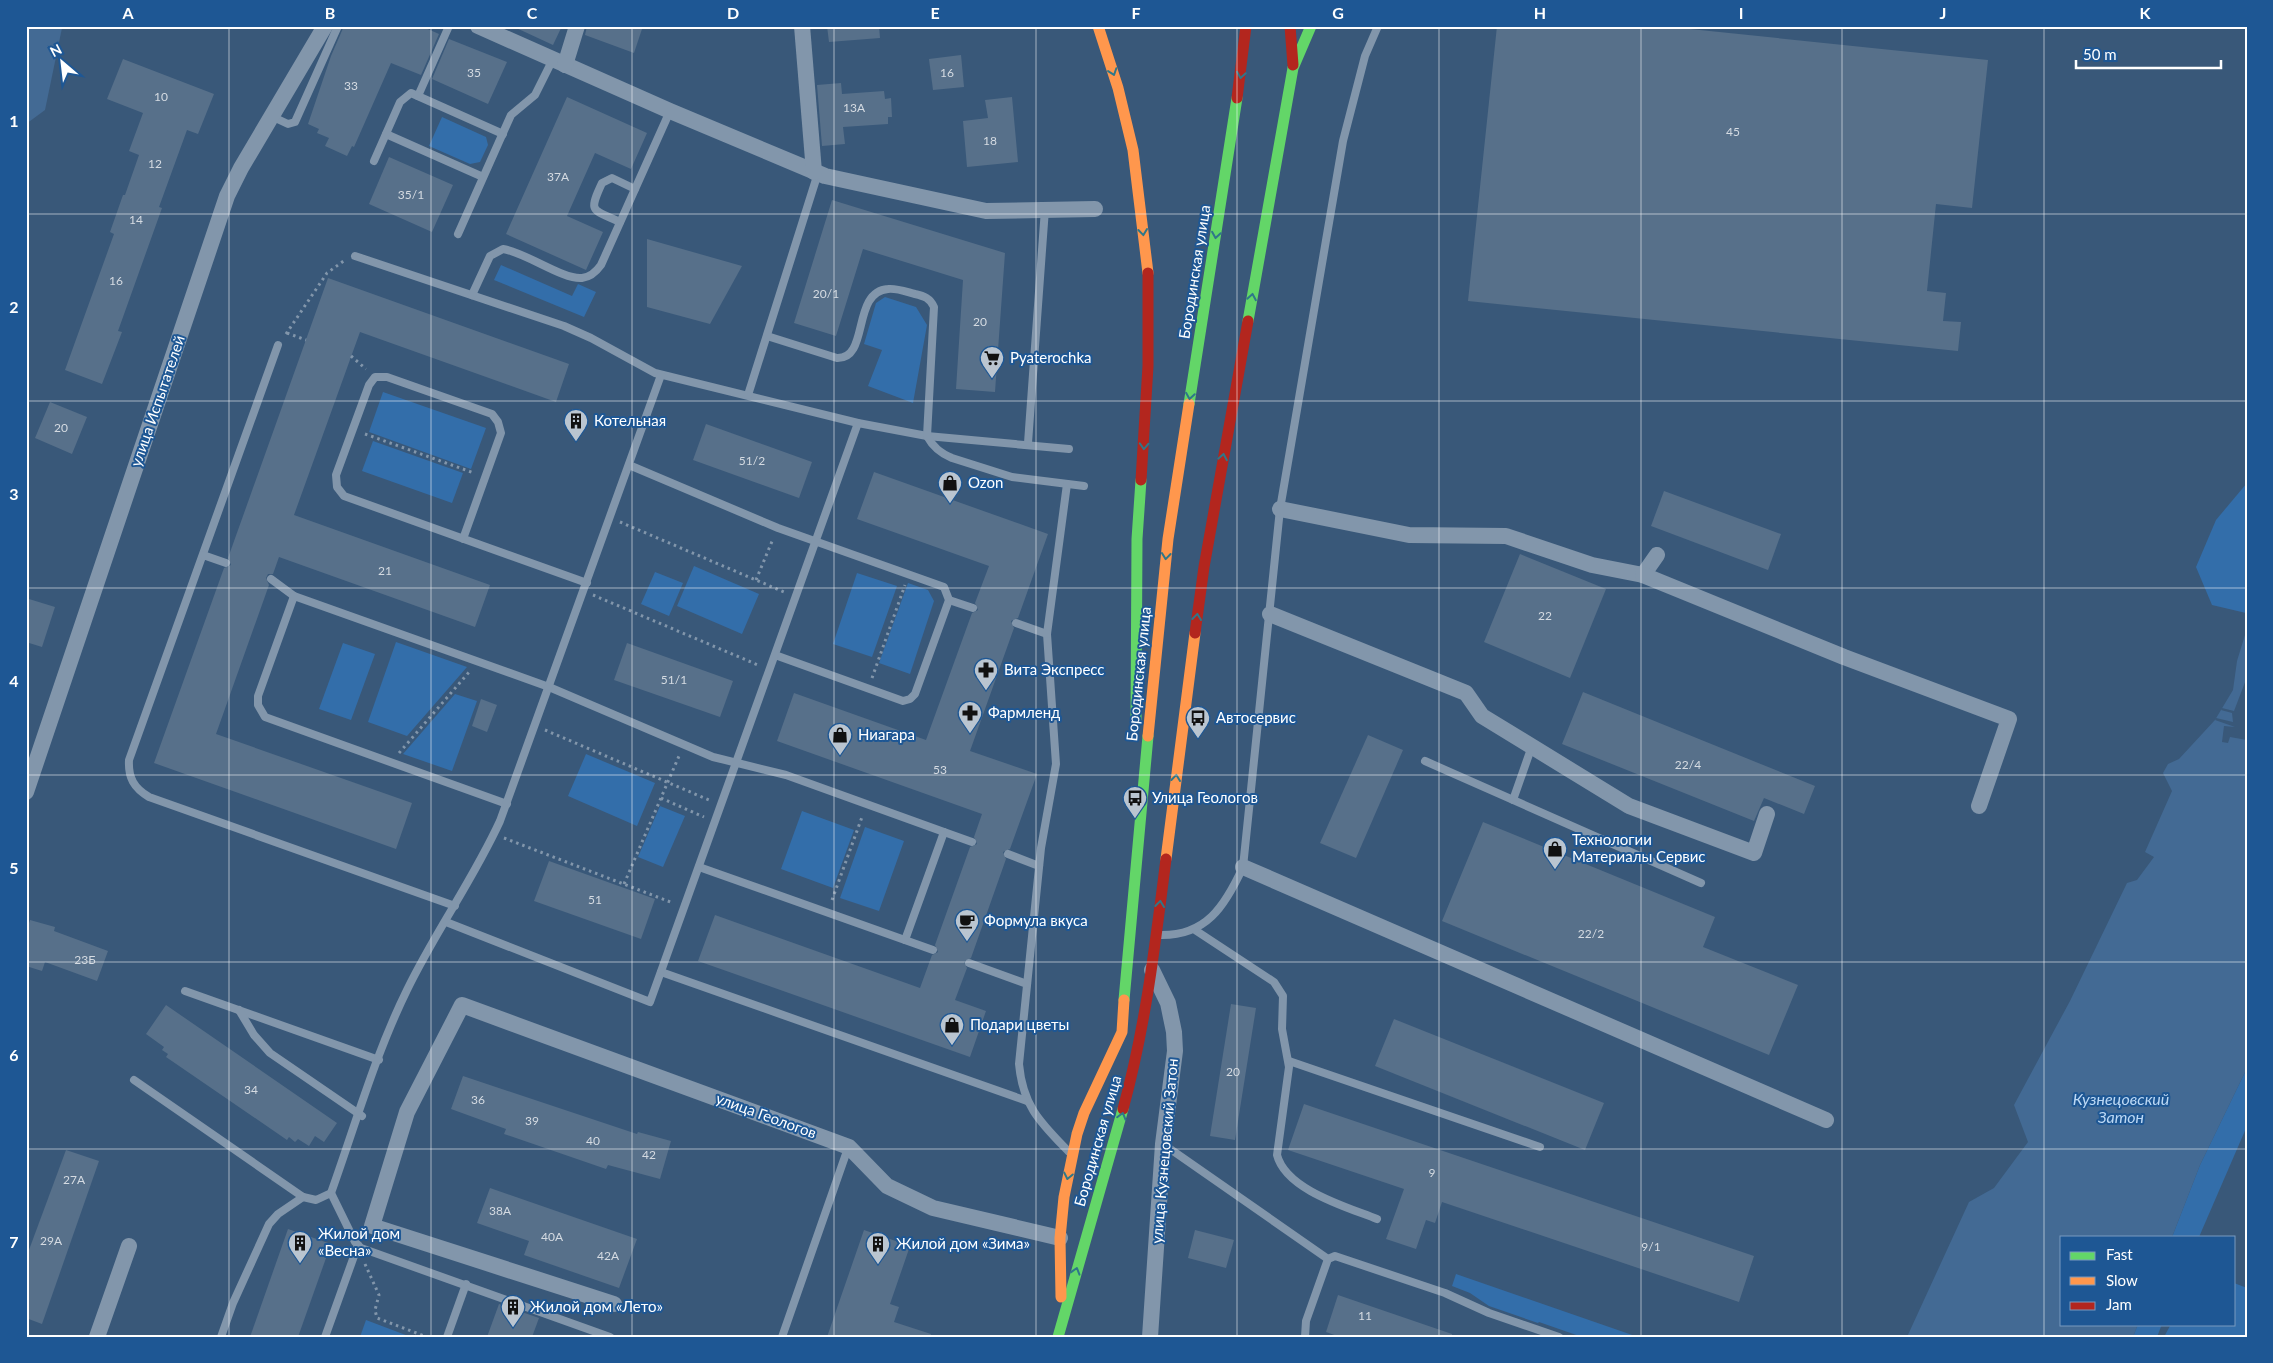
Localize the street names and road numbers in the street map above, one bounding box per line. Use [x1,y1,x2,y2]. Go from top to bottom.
street label: Бородинская улица [1175,204,1213,340]
street label: улица Испытателей [126,333,188,469]
street label: Бородинская улица [1122,606,1154,742]
street label: улица Кузнецовский Затон [1147,1058,1181,1244]
street label: Бородинская улица [1070,1073,1124,1208]
street label: улица Геологов [714,1089,819,1142]

